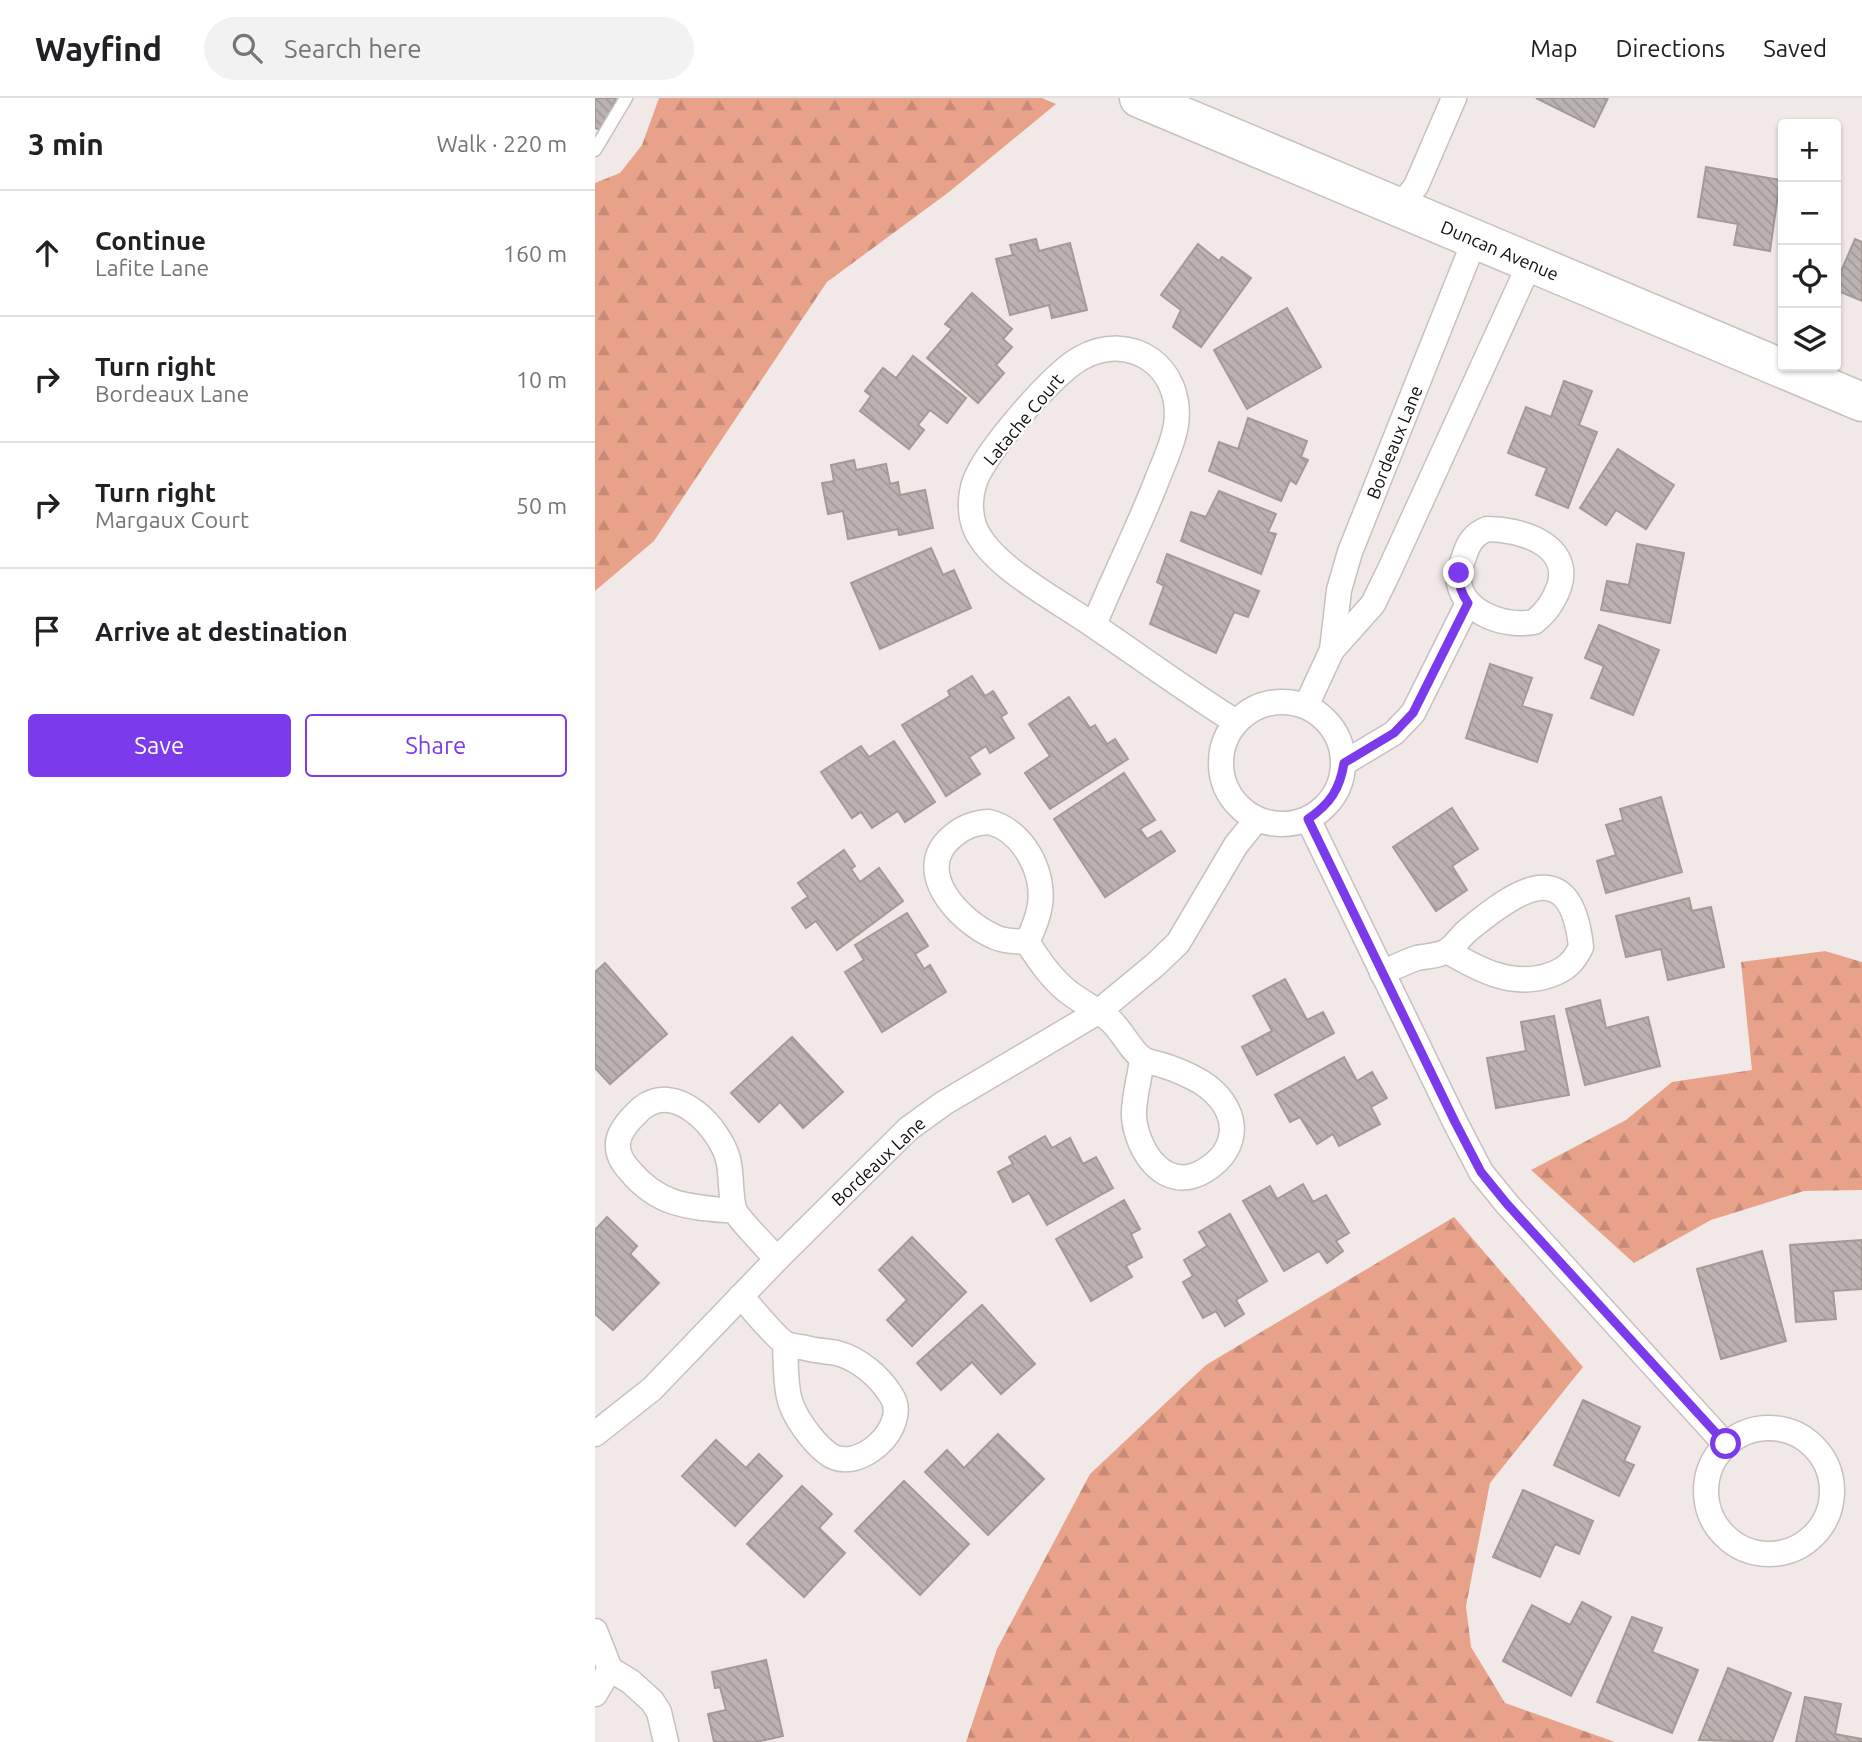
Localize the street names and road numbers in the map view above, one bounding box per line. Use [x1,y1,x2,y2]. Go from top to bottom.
street label: Duncan Avenue [1438,216,1562,284]
street label: Latache Court [979,369,1067,469]
street label: Bordeaux Lane [1362,382,1426,502]
street label: Bordeaux Lane [827,1113,929,1209]

